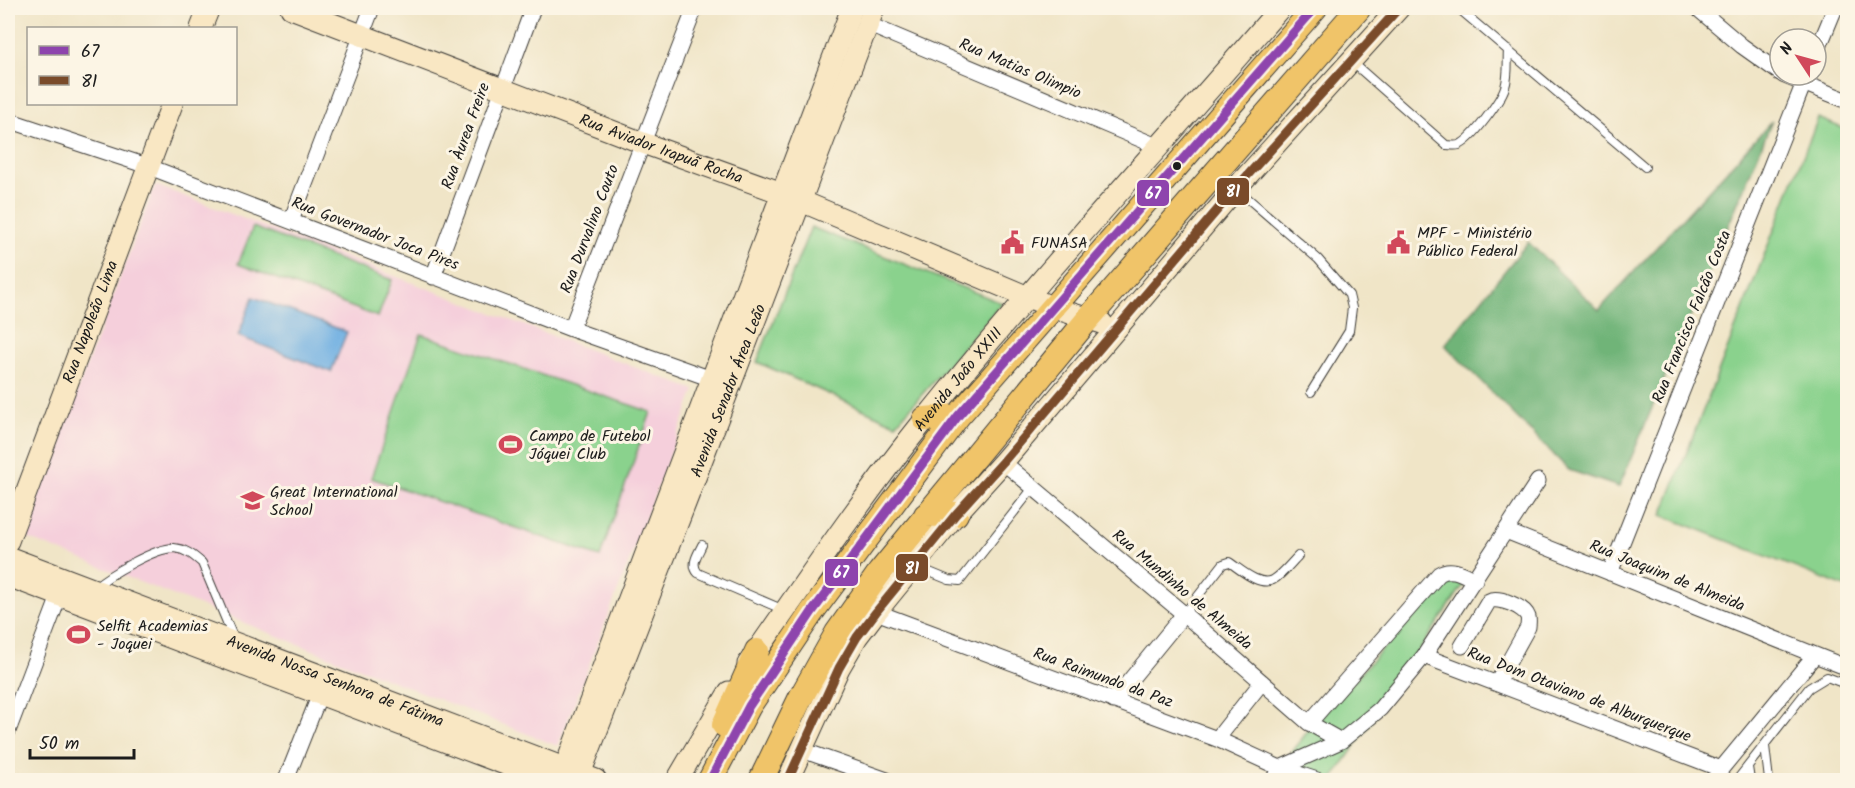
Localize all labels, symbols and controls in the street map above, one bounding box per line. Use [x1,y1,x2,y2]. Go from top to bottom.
legend [27,27,237,105]
north arrow [1768,27,1828,87]
street label: Rua Matias Olimpio [955,32,1085,106]
text: 67 [81,38,100,67]
text: N [1774,38,1800,61]
text: 81 [81,68,98,97]
street label: Rua Àurea Freire [435,79,497,193]
street label: Rua Aviador Irapuã Rocha [576,107,746,190]
unlabelled marker [1171,160,1183,172]
street label: Rua Durvalino Couto [554,161,626,297]
line badge: 81 [1216,177,1250,206]
line badge: 67 [1136,179,1170,207]
text: 81 [1226,180,1240,205]
text: 67 [1145,182,1162,207]
street label: Rua Governador Joca Pires [288,190,463,278]
place label: MPF - Ministério Público Federal [1417,221,1532,264]
street label: Rua Francisco Falcão Costa [1646,227,1738,407]
public building icon: MPF - Ministério Público Federal [1386,229,1412,255]
public building icon: FUNASA [1000,230,1026,256]
place label: FUNASA [1031,231,1088,256]
street label: Rua Napoleão Lima [56,257,125,387]
street label: Avenida Senador Área Leão [684,300,773,481]
street label: Avenida João XXIII [908,322,1009,437]
place label: Campo de Futebol Jóquei Club [529,424,651,467]
sports icon: Campo de Futebol Jóquei Club [498,432,524,458]
place label: Great International School [270,480,398,523]
school or university icon: Great International School [239,488,265,514]
street label: Rua Mundinho de Almeida [1106,524,1258,656]
street label: Rua Joaquim de Almeida [1585,533,1749,619]
line badge: 81 [895,553,929,582]
text: 81 [905,557,919,582]
line badge: 67 [824,558,859,587]
text: 67 [833,561,850,586]
place label: Selfit Academias - Joquei [97,614,208,657]
sports icon: Selfit Academias - Joquei [66,622,92,648]
street label: Avenida Nossa Senhora de Fátima [223,629,448,734]
street label: Rua Raimundo da Paz [1029,641,1177,715]
street label: Rua Dom Otaviano de Alburquerque [1463,641,1695,749]
scale bar [30,722,134,760]
text: 50 m [39,730,79,759]

